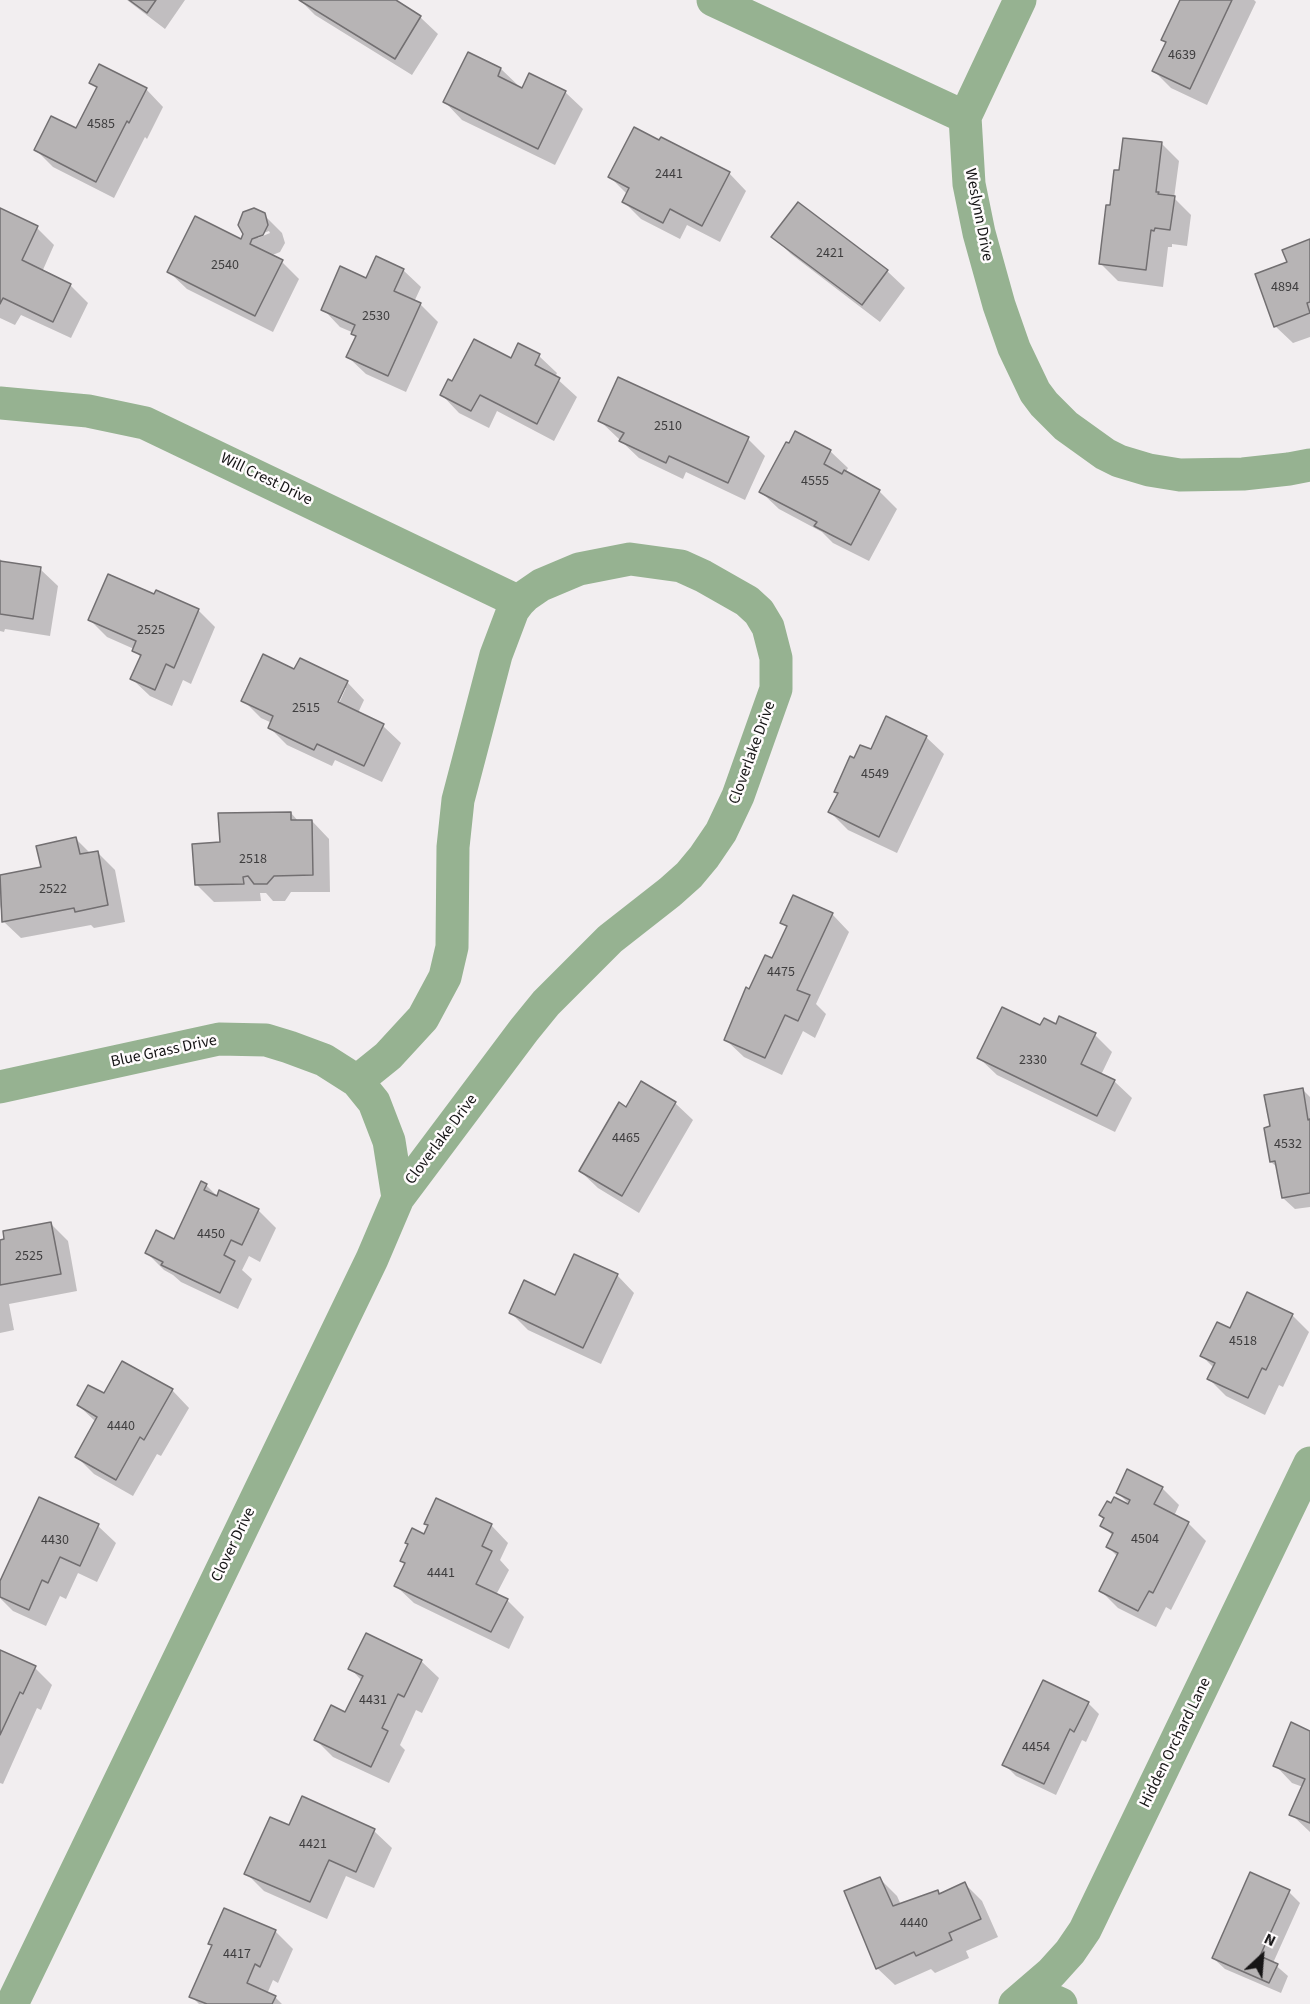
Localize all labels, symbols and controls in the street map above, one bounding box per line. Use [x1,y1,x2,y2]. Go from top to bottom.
house number: 4639 [1168,48,1196,64]
house number: 4585 [87,117,115,133]
house number: 2441 [655,167,683,183]
street label: Weslynn Drive [960,167,996,263]
house number: 2421 [816,246,844,262]
house number: 2540 [211,258,239,274]
house number: 4894 [1271,280,1299,296]
house number: 2530 [362,309,390,325]
house number: 2510 [654,419,682,435]
street label: Will Crest Drive [217,449,315,511]
house number: 4555 [801,474,829,490]
house number: 2525 [137,623,165,639]
street label: Cloverlake Drive [725,699,781,807]
house number: 2515 [292,701,320,717]
house number: 4549 [861,767,889,783]
house number: 2518 [239,852,267,868]
house number: 2522 [39,882,67,898]
house number: 4475 [767,965,795,981]
street label: Blue Grass Drive [109,1031,219,1073]
house number: 2330 [1019,1053,1047,1069]
street label: Cloverlake Drive [402,1091,482,1189]
house number: 4465 [612,1131,640,1147]
house number: 4532 [1274,1137,1302,1153]
house number: 4450 [197,1227,225,1243]
house number: 2525 [15,1249,43,1265]
house number: 4518 [1229,1334,1257,1350]
house number: 4440 [107,1419,135,1435]
street label: Clover Drive [208,1505,260,1585]
house number: 4504 [1131,1532,1159,1548]
house number: 4430 [41,1533,69,1549]
house number: 4441 [427,1566,455,1582]
street label: Hidden Orchard Lane [1136,1675,1216,1811]
house number: 4431 [359,1693,387,1709]
house number: 4454 [1022,1740,1050,1756]
house number: 4421 [299,1837,327,1853]
house number: 4440 [900,1916,928,1932]
north arrow [1232,1926,1292,1986]
text: N [1260,1928,1279,1952]
house number: 4417 [223,1947,251,1963]

